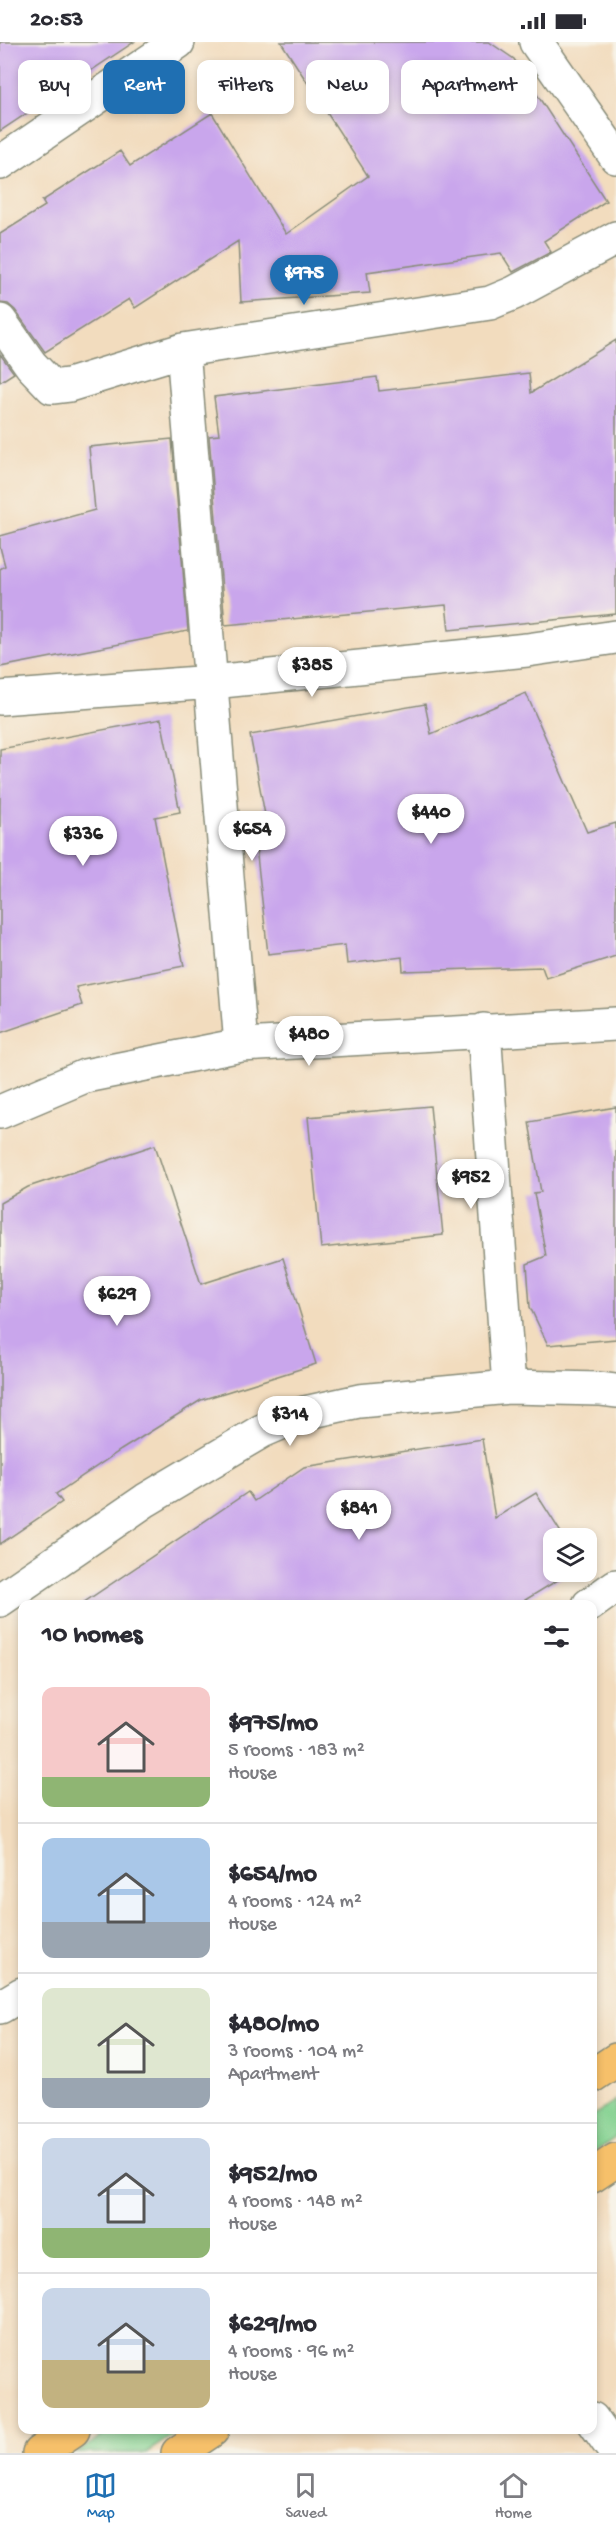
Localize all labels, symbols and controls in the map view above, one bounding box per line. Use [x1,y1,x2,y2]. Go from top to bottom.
text: 20:53 [30,8,83,34]
chip: Buy [18,60,91,114]
chip: Rent [103,60,185,114]
chip: Filters [197,60,294,114]
chip: New [306,60,389,114]
chip: Apartment [401,60,537,114]
pin: $975 [268,255,340,306]
text: $975 [284,263,324,286]
pin: $385 [276,647,348,698]
text: $385 [292,655,332,678]
pin: $440 [395,794,467,845]
text: $440 [411,802,451,825]
pin: $654 [216,811,288,862]
pin: $336 [47,816,119,867]
text: $654 [232,819,272,842]
text: $336 [63,824,103,847]
pin: $480 [273,1016,345,1067]
text: $480 [289,1024,329,1047]
pin: $952 [435,1159,507,1210]
text: $952 [451,1167,491,1190]
pin: $629 [81,1276,153,1327]
text: $629 [98,1284,136,1307]
pin: $314 [254,1396,326,1447]
text: $314 [272,1404,308,1427]
pin: $841 [323,1490,395,1541]
text: $841 [340,1498,378,1521]
map controls [543,1528,597,1582]
button: layers [543,1528,597,1582]
icon: filters [540,1620,573,1653]
text: 10 homes [42,1621,142,1652]
text: $975/mo [228,1709,318,1740]
icon: home [90,1711,162,1783]
text: 5 rooms · 183 m² [228,1740,365,1763]
text: House [228,1763,277,1786]
text: $654/mo [228,1860,317,1891]
icon: home [90,1862,162,1934]
text: 4 rooms · 124 m² [228,1891,362,1914]
text: House [228,1914,277,1937]
text: $480/mo [228,2010,319,2041]
icon: home [90,2012,162,2084]
text: 3 rooms · 104 m² [228,2041,364,2064]
text: Apartment [228,2064,318,2087]
text: $952/mo [228,2160,317,2191]
icon: home [90,2162,162,2234]
text: 4 rooms · 148 m² [228,2191,363,2214]
text: House [228,2214,277,2237]
text: $629/mo [228,2310,317,2341]
icon: home [90,2312,162,2384]
text: 4 rooms · 96 m² [228,2341,354,2364]
text: House [228,2364,277,2387]
tab: Map [84,2469,117,2524]
tab: Saved [285,2469,326,2524]
tab: Home [495,2469,532,2524]

